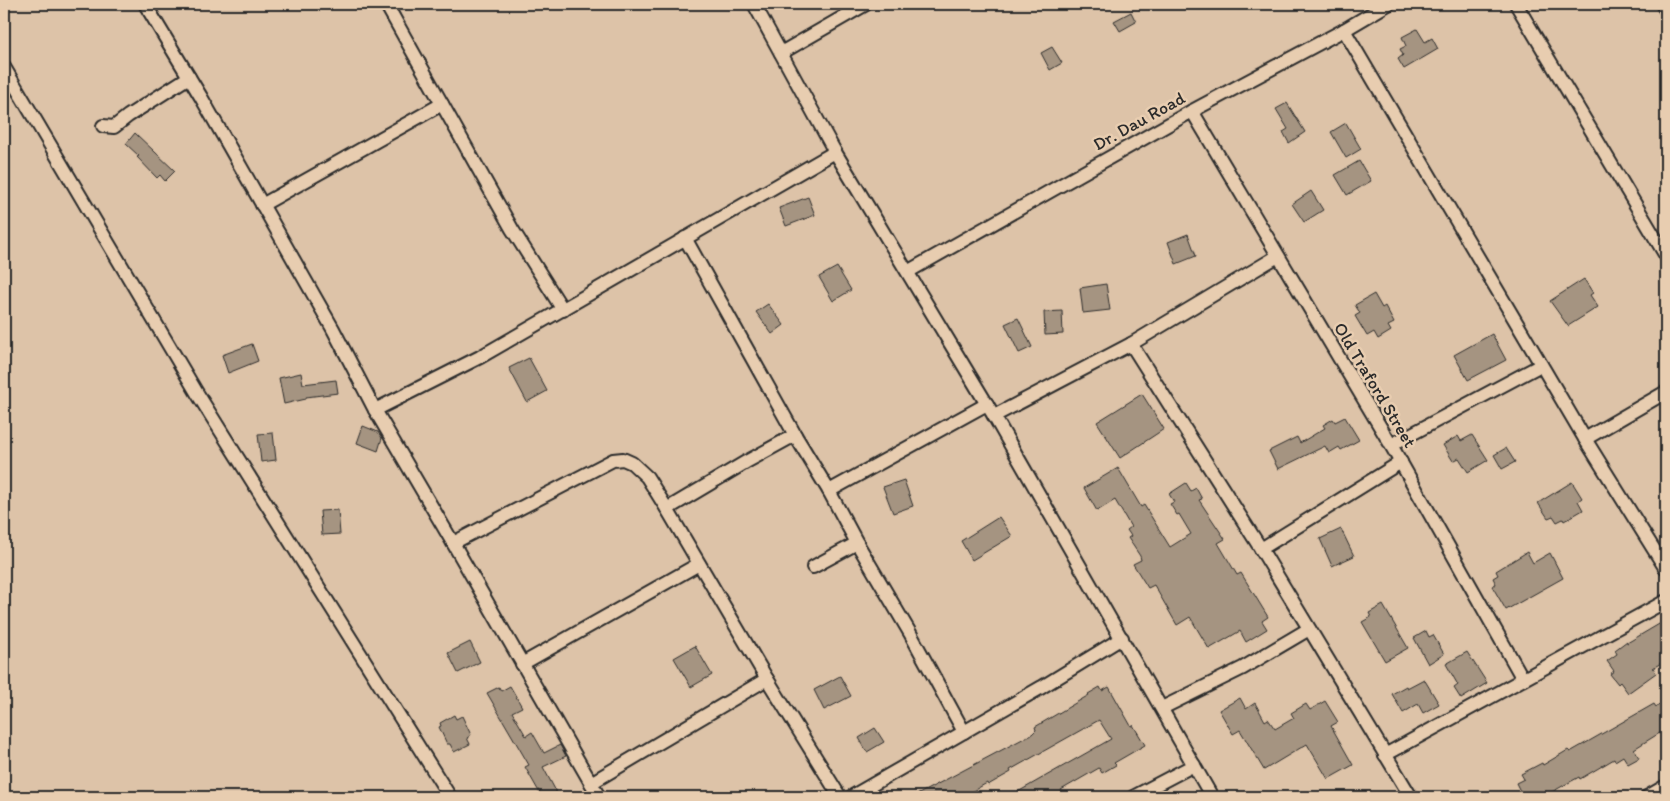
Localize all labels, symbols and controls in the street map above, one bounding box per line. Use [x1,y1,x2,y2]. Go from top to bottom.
street label: Dr. Dau Road [1089,87,1189,155]
street label: Old Traford Street [1329,318,1421,452]

